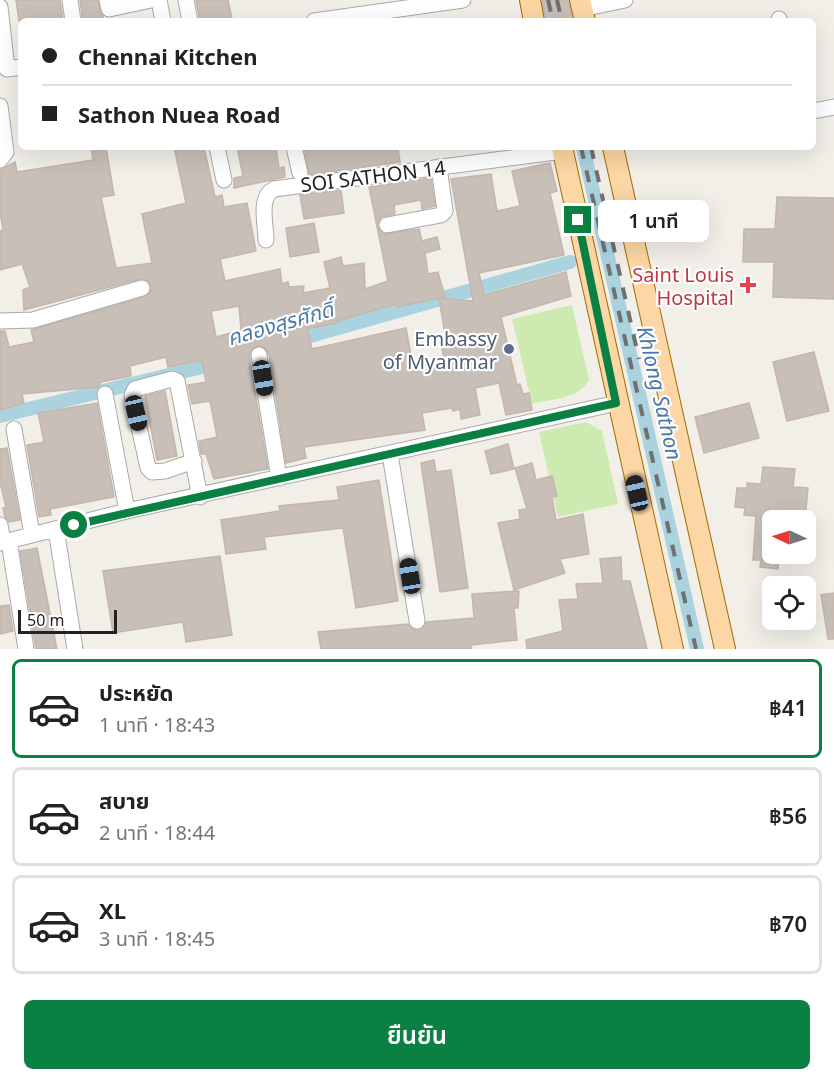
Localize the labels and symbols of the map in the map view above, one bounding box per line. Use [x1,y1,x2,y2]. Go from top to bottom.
street label: SOI SATHON 14 [299,154,448,198]
callout: 1 นาที [599,199,710,241]
route end [564,206,591,233]
place label: Saint Louis Hospital [632,261,734,311]
marker: Saint Louis Hospital [739,276,757,294]
water label: คลองสุรศักดิ์ [224,293,341,352]
water label: Khlong Sathon [631,323,689,463]
place label: Embassy of Myanmar [383,325,498,375]
marker: Embassy of Myanmar [502,342,516,356]
car [251,359,275,397]
car [123,393,149,433]
car [624,473,650,513]
north arrow [762,510,816,564]
route start [60,511,87,538]
car [398,557,422,595]
scale bar [18,607,117,634]

